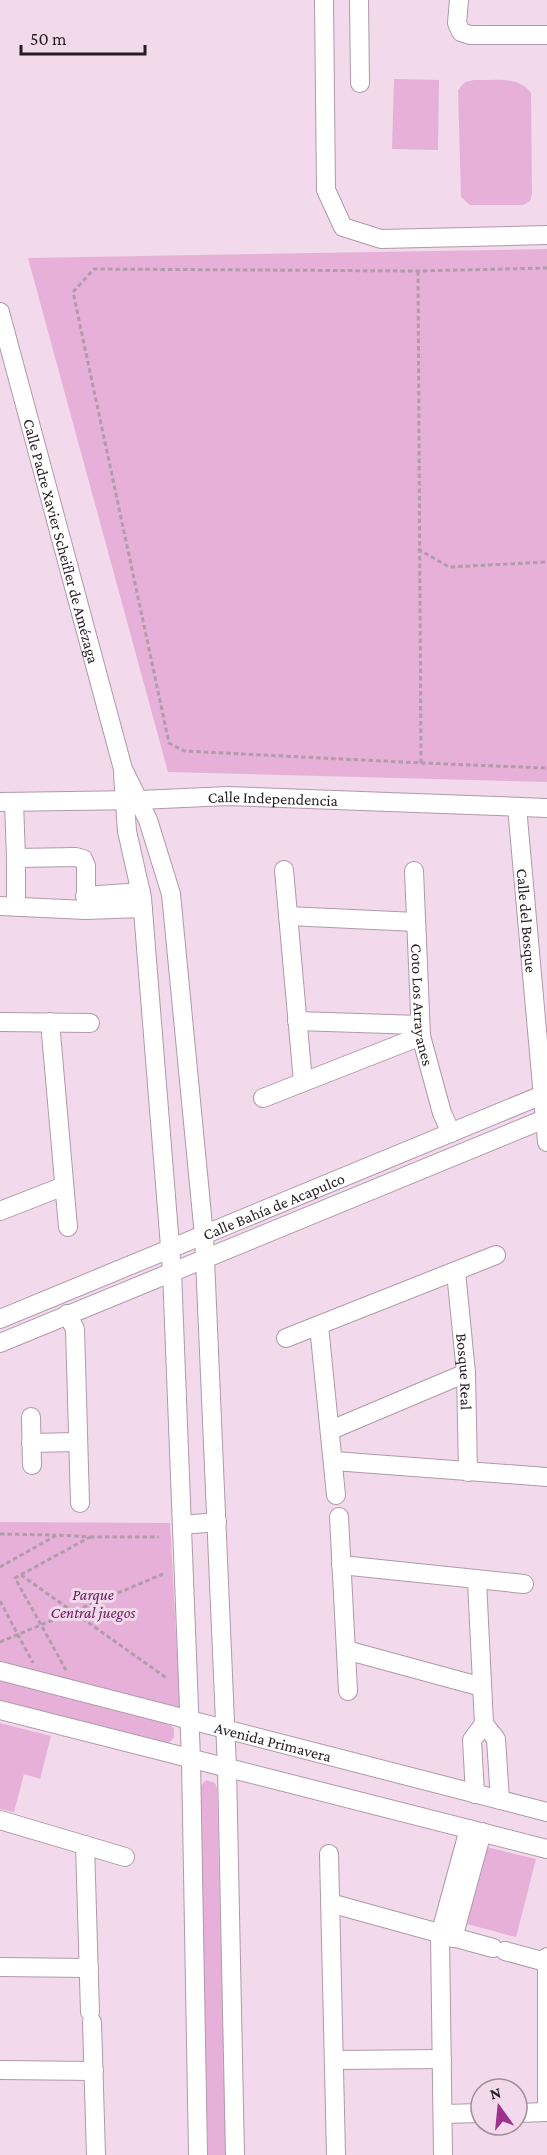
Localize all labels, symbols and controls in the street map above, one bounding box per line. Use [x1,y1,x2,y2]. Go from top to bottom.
scale bar [21,18,146,56]
text: 50 m [30,29,67,49]
street label: Calle Padre Xavier Scheifler de Amézaga [21,417,103,666]
street label: Calle Independencia [207,787,339,809]
street label: Calle del Bosque [514,868,540,973]
street label: Coto Los Arrayanes [409,943,437,1067]
street label: Calle Bahía de Acapulco [200,1169,347,1243]
street label: Bosque Real [454,1332,475,1410]
park label: Parque Central juegos [51,1586,135,1622]
street label: Avenida Primavera [213,1718,334,1765]
north arrow [469,2077,529,2137]
text: N [488,2083,503,2103]

